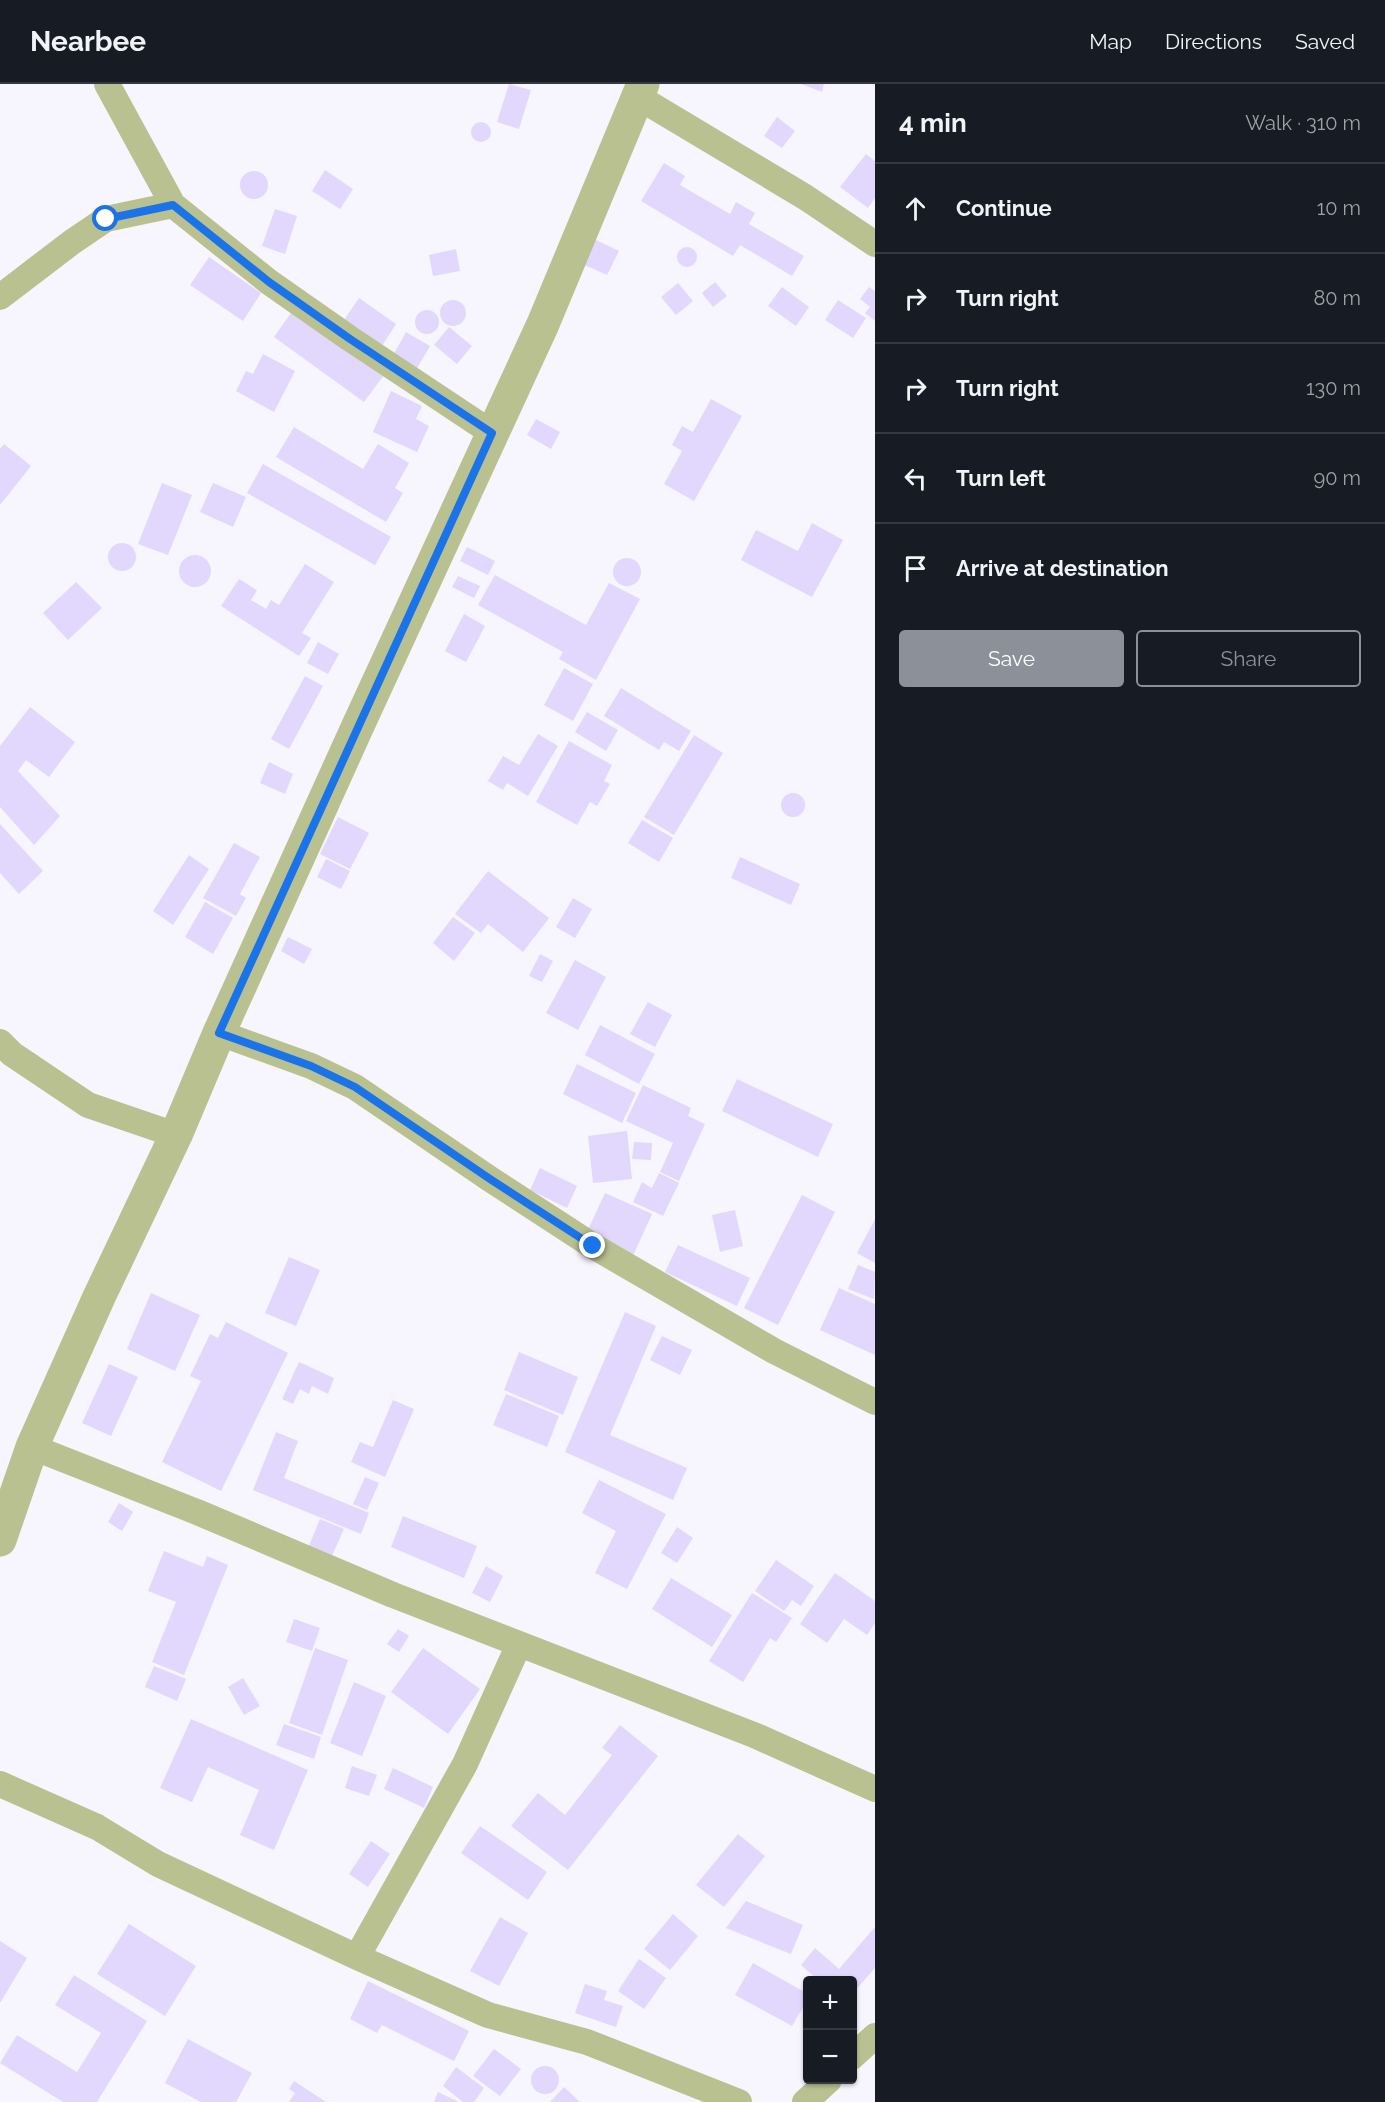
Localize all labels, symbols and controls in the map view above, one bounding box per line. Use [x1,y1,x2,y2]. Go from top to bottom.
text: Nearbee [30,25,146,58]
text: Map [1089,29,1132,54]
text: Directions [1165,29,1262,54]
text: Saved [1295,29,1355,54]
text: 4 min [899,108,967,138]
text: Walk · 310 m [1245,111,1361,135]
icon: ahead [899,192,932,225]
text: Continue [956,195,1052,221]
text: 10 m [1317,196,1361,220]
route start [92,205,118,231]
icon: right [899,282,932,315]
text: Turn right [956,285,1059,311]
text: 80 m [1313,286,1361,310]
icon: right [899,372,932,405]
text: Turn right [956,375,1059,401]
text: 130 m [1306,376,1361,400]
icon: left [899,462,932,495]
text: Turn left [956,465,1046,491]
text: 90 m [1314,466,1361,490]
icon: arrive [899,552,932,585]
text: Arrive at destination [956,555,1169,581]
button: Save [899,630,1124,687]
button: Share [1136,630,1361,687]
route end [579,1232,605,1258]
map controls [803,1976,857,2084]
button: + [803,1976,857,2030]
button: − [803,2030,857,2084]

